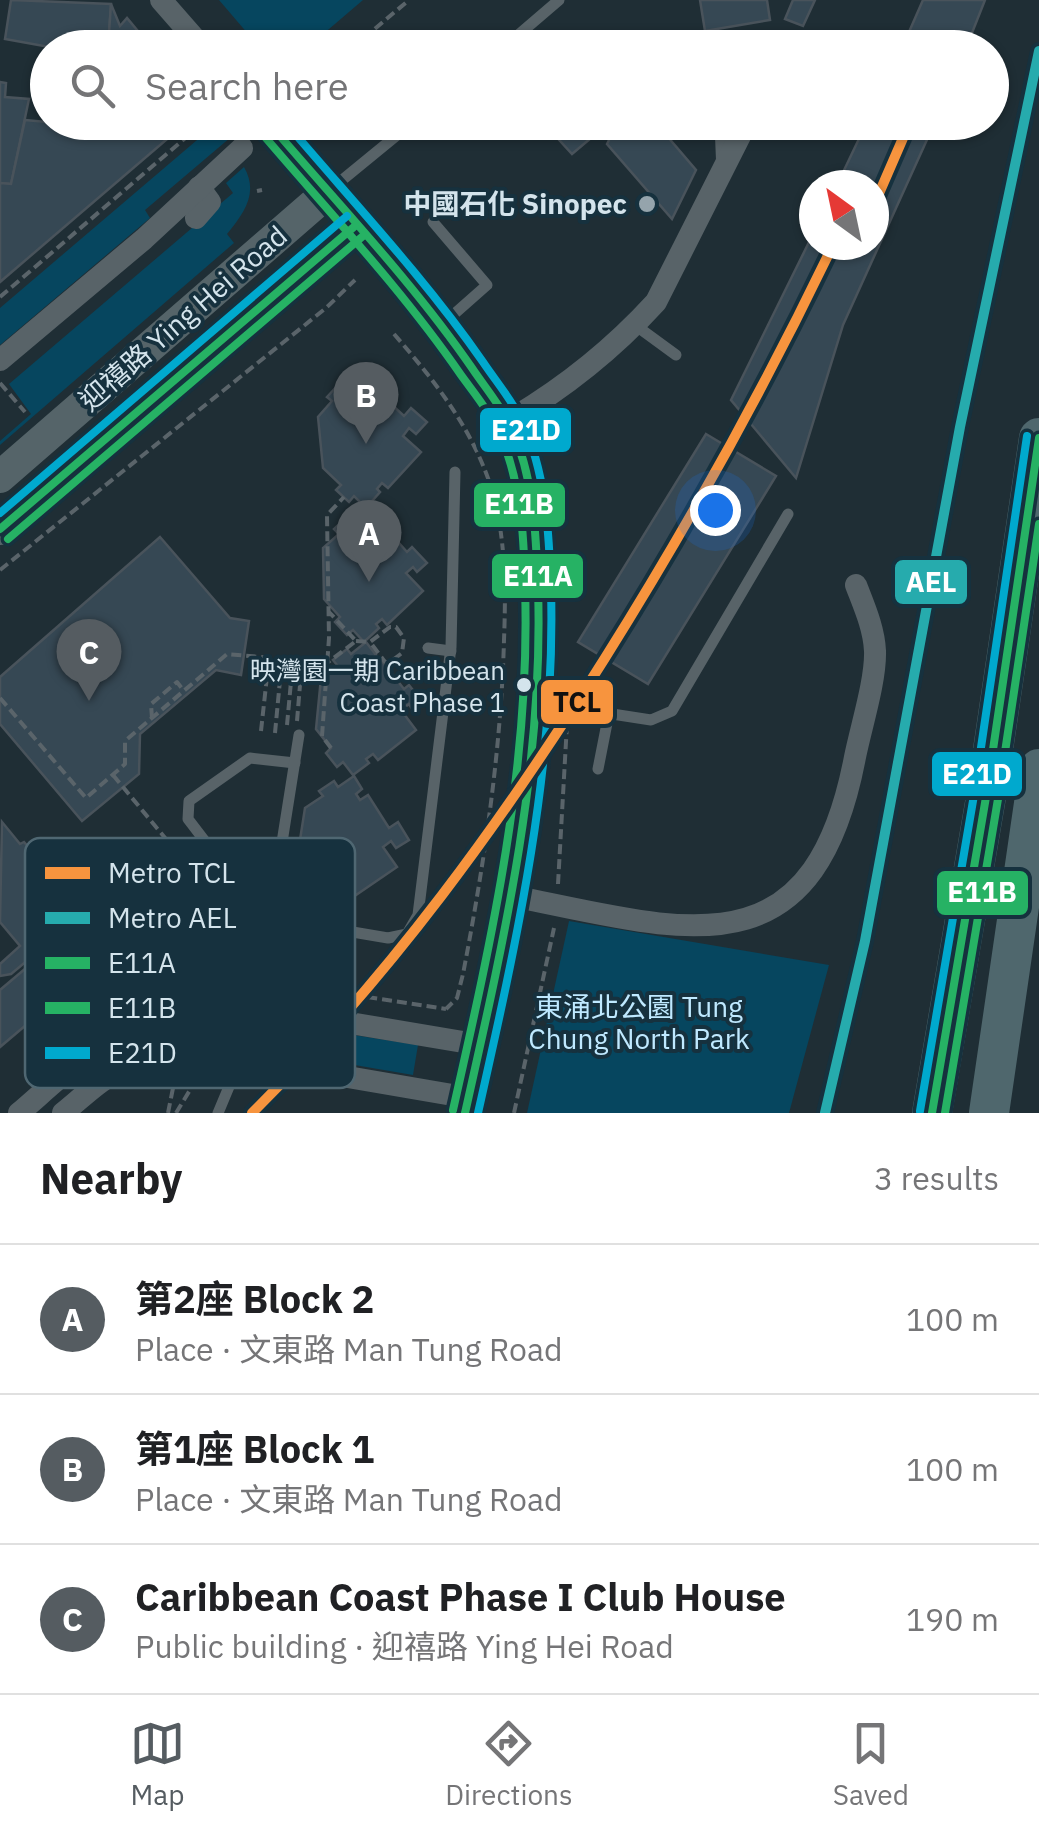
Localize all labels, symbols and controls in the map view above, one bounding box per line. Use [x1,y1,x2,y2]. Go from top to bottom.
search box [30,30,1009,140]
icon: search [65,58,120,113]
text: Search here [145,61,349,110]
north arrow [799,170,889,260]
place label: 中國石化 Sinopec [403,185,627,222]
marker: 中國石化 Sinopec [636,193,658,215]
street label: 迎禧路 Ying Hei Road [71,217,294,418]
pin: B [334,362,398,444]
line badge: E21D [478,406,573,454]
text: E21D [491,411,561,448]
line badge: E11B [472,481,567,529]
text: E11B [484,485,554,522]
your location [690,485,741,536]
pin: A [336,500,402,582]
line badge: E11A [490,552,585,600]
text: E11A [503,557,573,594]
line badge: AEL [893,558,969,606]
text: AEL [905,563,957,600]
pin: C [56,618,122,701]
place label: 映灣園一期 Caribbean Coast Phase 1 [250,653,505,719]
marker: 映灣園一期 Caribbean Coast Phase 1 [514,675,534,695]
line badge: TCL [539,678,615,726]
text: TCL [553,683,601,720]
line badge: E21D [930,750,1024,798]
text: E21D [942,755,1012,792]
legend [25,838,355,1088]
text: Metro TCL [108,854,235,891]
line badge: E11B [935,869,1030,917]
text: E11B [947,873,1017,910]
text: Metro AEL [108,899,237,936]
text: E11A [108,944,176,981]
park label: 東涌北公園 Tung Chung North Park [528,988,750,1057]
text: E11B [108,989,176,1026]
text: E21D [108,1034,177,1071]
text: Nearby [40,1151,182,1206]
text: 3 results [874,1157,999,1199]
text: 第2座 Block 2 [135,1274,374,1323]
text: A [62,1298,83,1340]
text: 100 m [906,1298,999,1340]
text: Place · 文東路 Man Tung Road [135,1328,563,1370]
text: 第1座 Block 1 [135,1424,374,1473]
text: B [62,1448,83,1490]
text: 100 m [906,1448,999,1490]
text: Place · 文東路 Man Tung Road [135,1478,563,1520]
text: Caribbean Coast Phase I Club House [135,1572,786,1621]
text: C [62,1598,83,1640]
text: 190 m [906,1598,999,1640]
text: Public building · 迎禧路 Ying Hei Road [135,1625,674,1667]
tab: Map [130,1716,185,1813]
tab: Directions [445,1716,573,1813]
tab: Saved [833,1716,909,1813]

